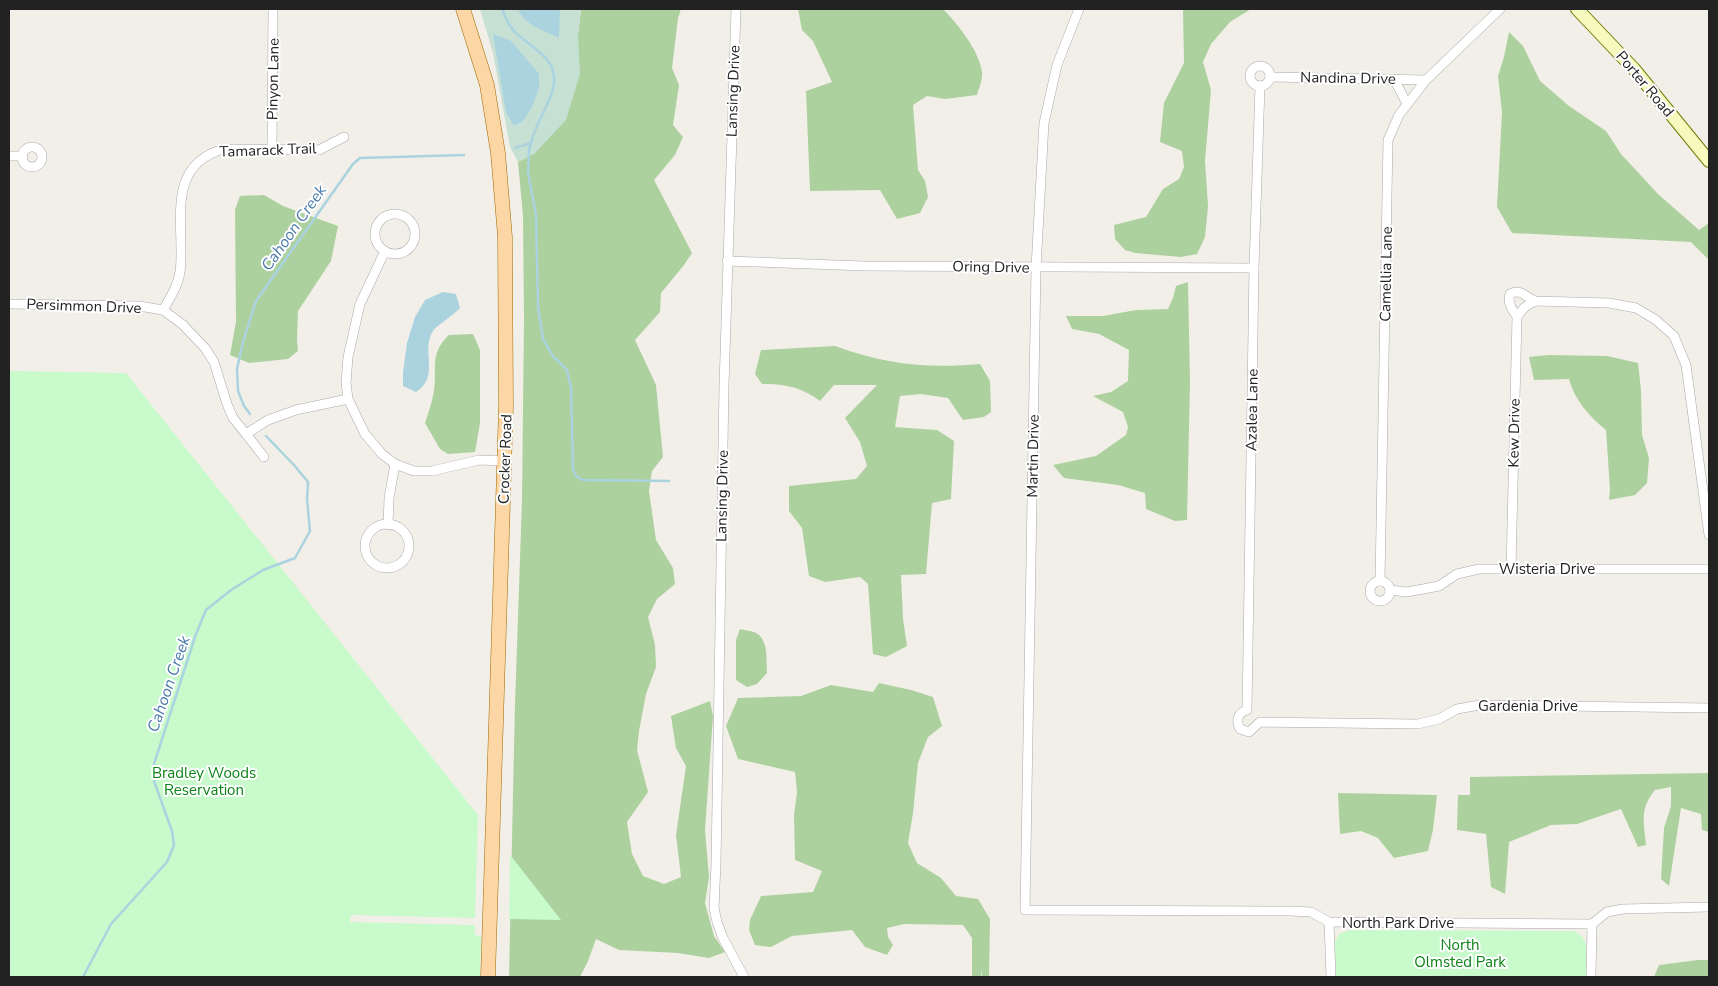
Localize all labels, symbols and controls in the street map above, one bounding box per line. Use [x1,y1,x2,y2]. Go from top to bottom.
street label: Pinyon Lane [262,38,284,120]
street label: Lansing Drive [721,45,745,137]
street label: Porter Road [1611,47,1679,121]
street label: Nandina Drive [1300,67,1396,89]
street label: Tamarack Trail [219,138,317,162]
water label: Cahoon Creek [256,180,332,275]
street label: Camellia Lane [1375,226,1397,322]
street label: Oring Drive [952,256,1030,278]
street label: Persimmon Drive [26,294,142,318]
street label: Azalea Lane [1241,369,1263,451]
street label: Kew Drive [1503,398,1525,468]
street label: Crocker Road [493,414,517,504]
street label: Martin Drive [1022,414,1044,498]
street label: Lansing Drive [711,450,733,542]
street label: Wisteria Drive [1499,559,1595,579]
water label: Cahoon Creek [142,632,196,735]
street label: Gardenia Drive [1478,696,1578,716]
park label: Bradley Woods Reservation [152,763,256,800]
street label: North Park Drive [1342,913,1454,933]
park label: North Olmsted Park [1414,935,1506,972]

